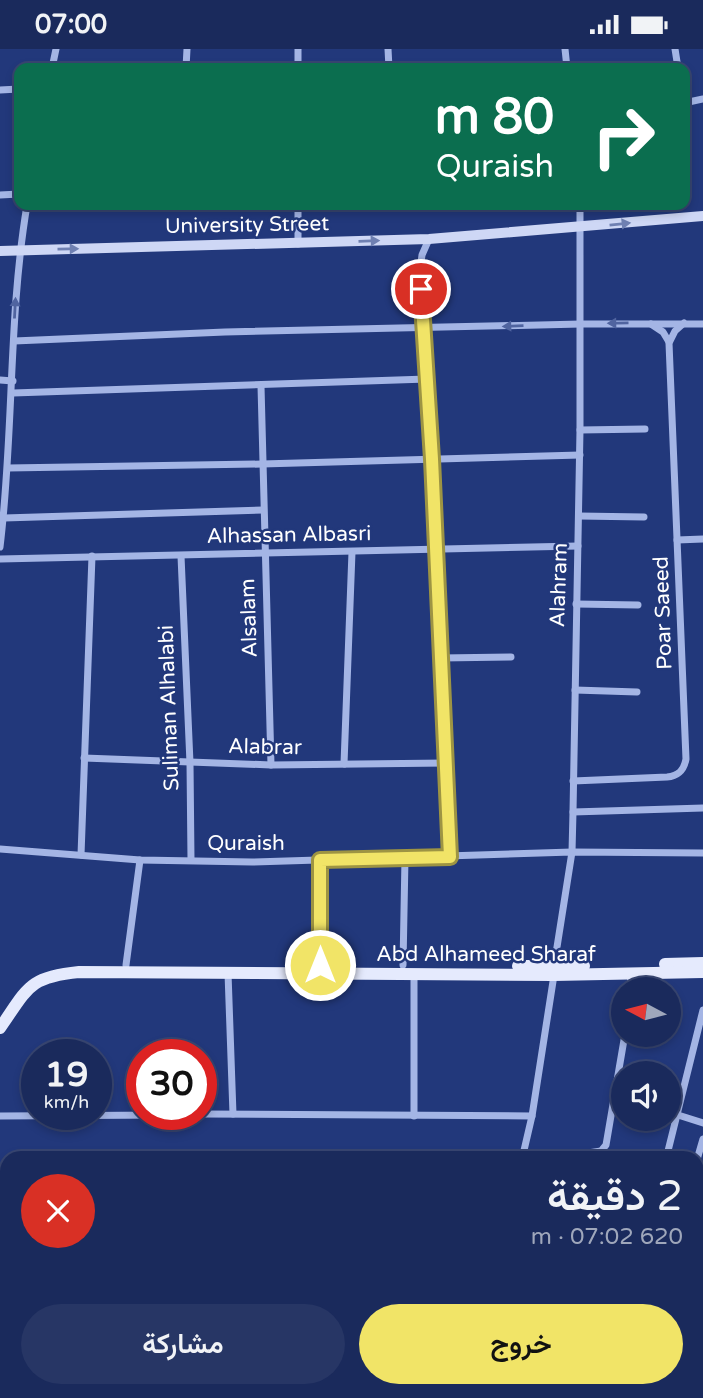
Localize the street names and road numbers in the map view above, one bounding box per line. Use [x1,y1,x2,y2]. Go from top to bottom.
street label: University Street [165,211,329,239]
street label: Alhassan Albasri [206,521,372,549]
street label: Alahram [545,542,573,628]
street label: Poar Saeed [649,556,677,670]
street label: Alsalam [235,578,263,658]
street label: Suliman Alhalabi [154,625,184,791]
street label: Alabrar [228,734,302,760]
street label: Quraish [207,831,285,856]
street label: Abd Alhameed Sharaf [376,942,596,967]

